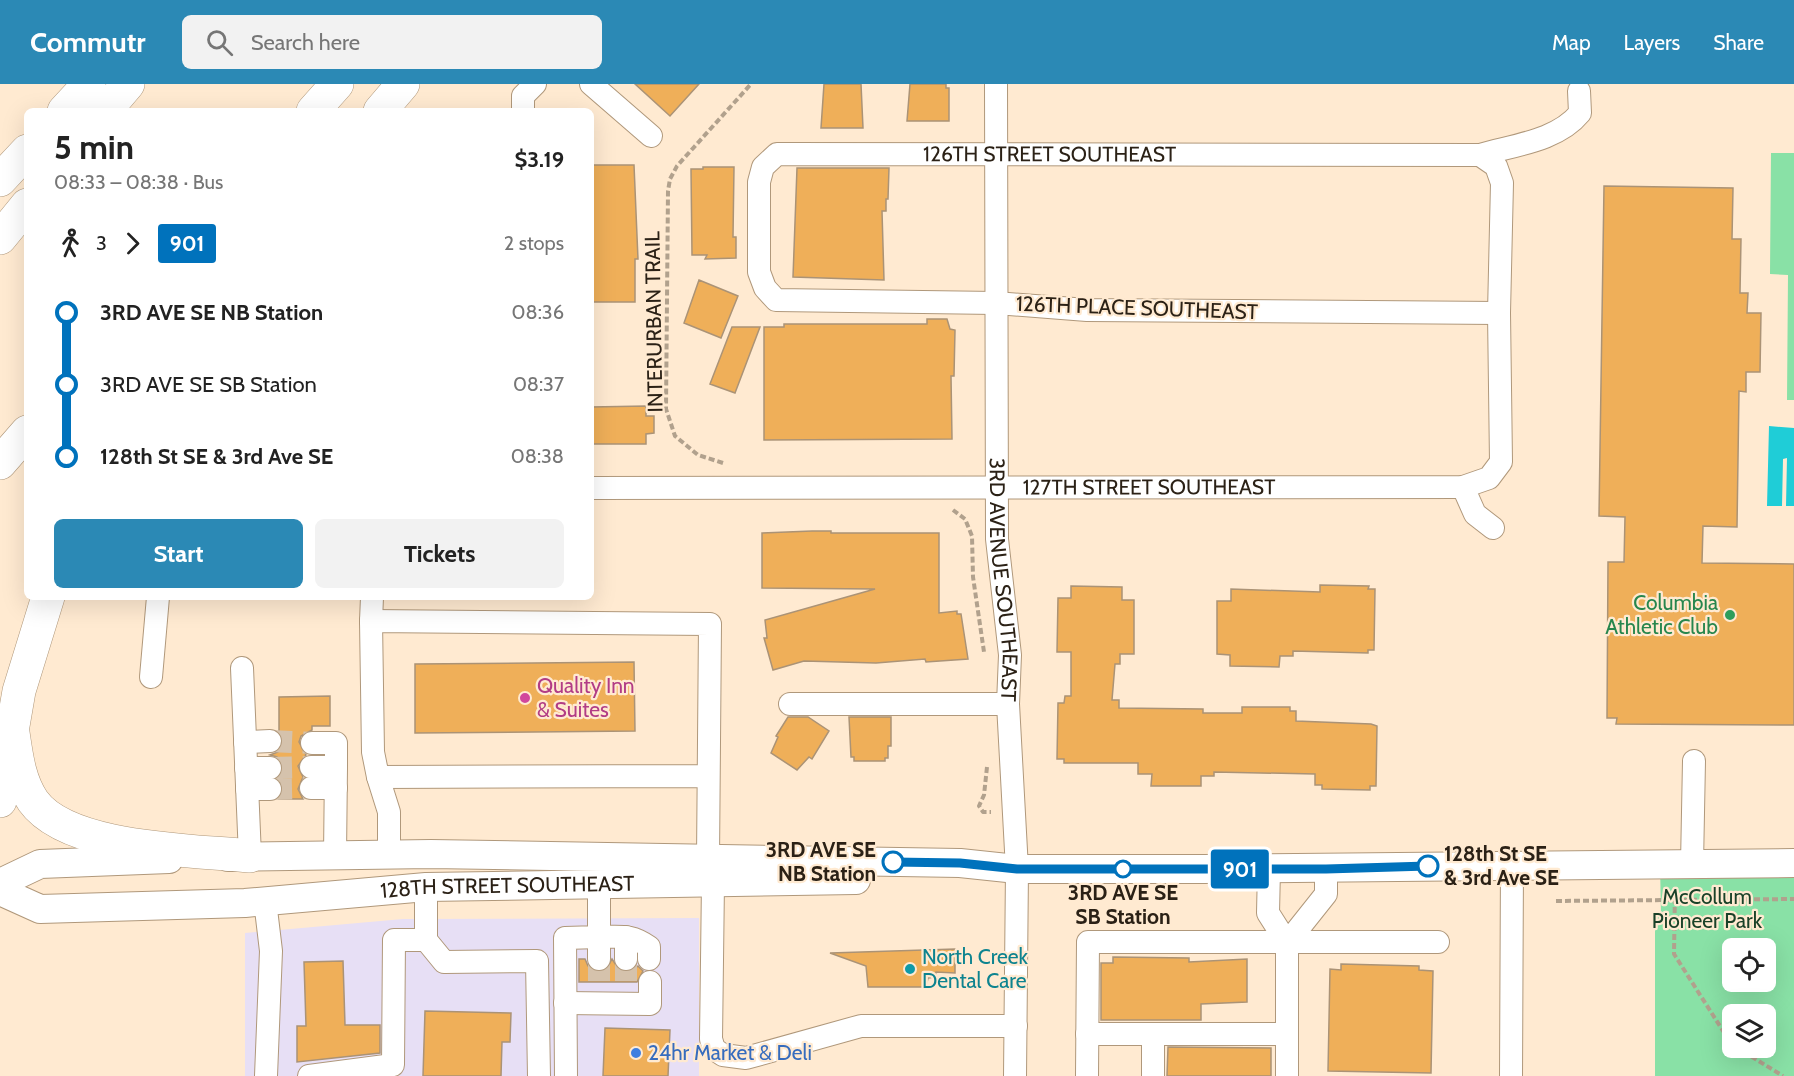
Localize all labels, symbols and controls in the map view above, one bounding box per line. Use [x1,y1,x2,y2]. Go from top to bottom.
search box [182,15,602,69]
text: Commutr [30,25,146,59]
icon: search [203,26,236,59]
text: Search here [251,29,360,56]
text: Map [1552,30,1591,55]
text: Layers [1624,30,1680,55]
text: Share [1713,30,1764,55]
text: 5 min [54,127,134,167]
street label: 126TH STREET SOUTHEAST [923,141,1176,167]
text: $3.19 [514,146,564,173]
text: 08:33 – 08:38 · Bus [54,170,223,194]
icon: walk [54,227,87,260]
icon: forward [116,227,149,260]
text: 3 [96,231,107,255]
text: 901 [170,231,204,256]
text: 2 stops [504,231,564,255]
street label: INTERURBAN TRAIL [639,231,668,413]
street label: 126TH PLACE SOUTHEAST [1016,291,1258,324]
text: 3RD AVE SE NB Station [100,299,323,326]
text: 08:36 [512,300,564,324]
text: 3RD AVE SE SB Station [100,371,317,398]
text: 08:37 [513,372,564,396]
text: 128th St SE & 3rd Ave SE [100,443,333,470]
text: 08:38 [511,444,564,468]
street label: 3RD AVENUE SOUTHEAST [985,458,1023,702]
street label: 127TH STREET SOUTHEAST [1023,474,1275,500]
button: Start [54,519,303,588]
button: Tickets [315,519,564,588]
place label: Columbia Athletic Club [1605,590,1718,639]
marker: Columbia Athletic Club [1723,608,1737,622]
place label: Quality Inn & Suites [537,673,635,722]
marker: Quality Inn & Suites [518,691,532,705]
place label: 3RD AVE SE NB Station [766,837,876,886]
place label: 128th St SE & 3rd Ave SE [1444,841,1559,890]
line badge: 901 [1206,850,1274,888]
marker: 3RD AVE SE NB Station [882,851,904,873]
marker: 128th St SE & 3rd Ave SE [1417,855,1439,877]
text: 901 [1223,857,1257,882]
marker: 3RD AVE SE SB Station [1114,860,1132,878]
street label: 128TH STREET SOUTHEAST [379,871,635,903]
place label: 3RD AVE SE SB Station [1068,880,1178,929]
park label: McCollum Pioneer Park [1652,884,1763,933]
map controls [1722,938,1776,1058]
button: locate [1722,938,1776,992]
place label: North Creek Dental Care [922,944,1029,993]
marker: North Creek Dental Care [903,962,917,976]
button: layers [1722,1004,1776,1058]
place label: 24hr Market & Deli [648,1040,812,1065]
marker: 24hr Market & Deli [629,1046,643,1060]

